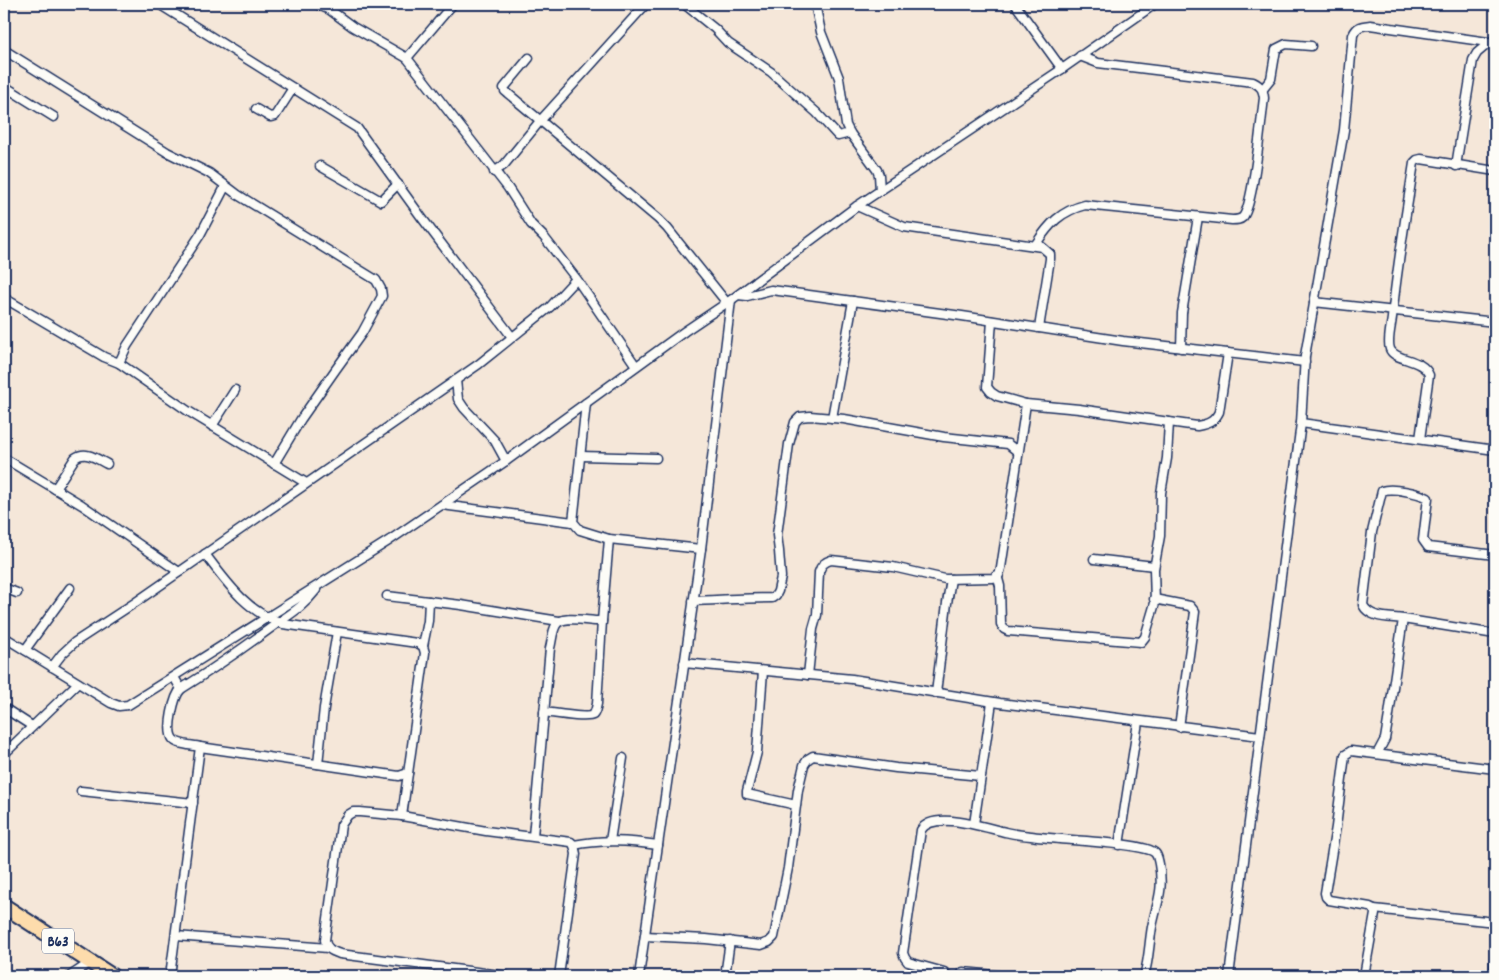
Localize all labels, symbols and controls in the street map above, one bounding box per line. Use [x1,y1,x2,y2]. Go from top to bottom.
road number: B63 [42,928,74,954]

